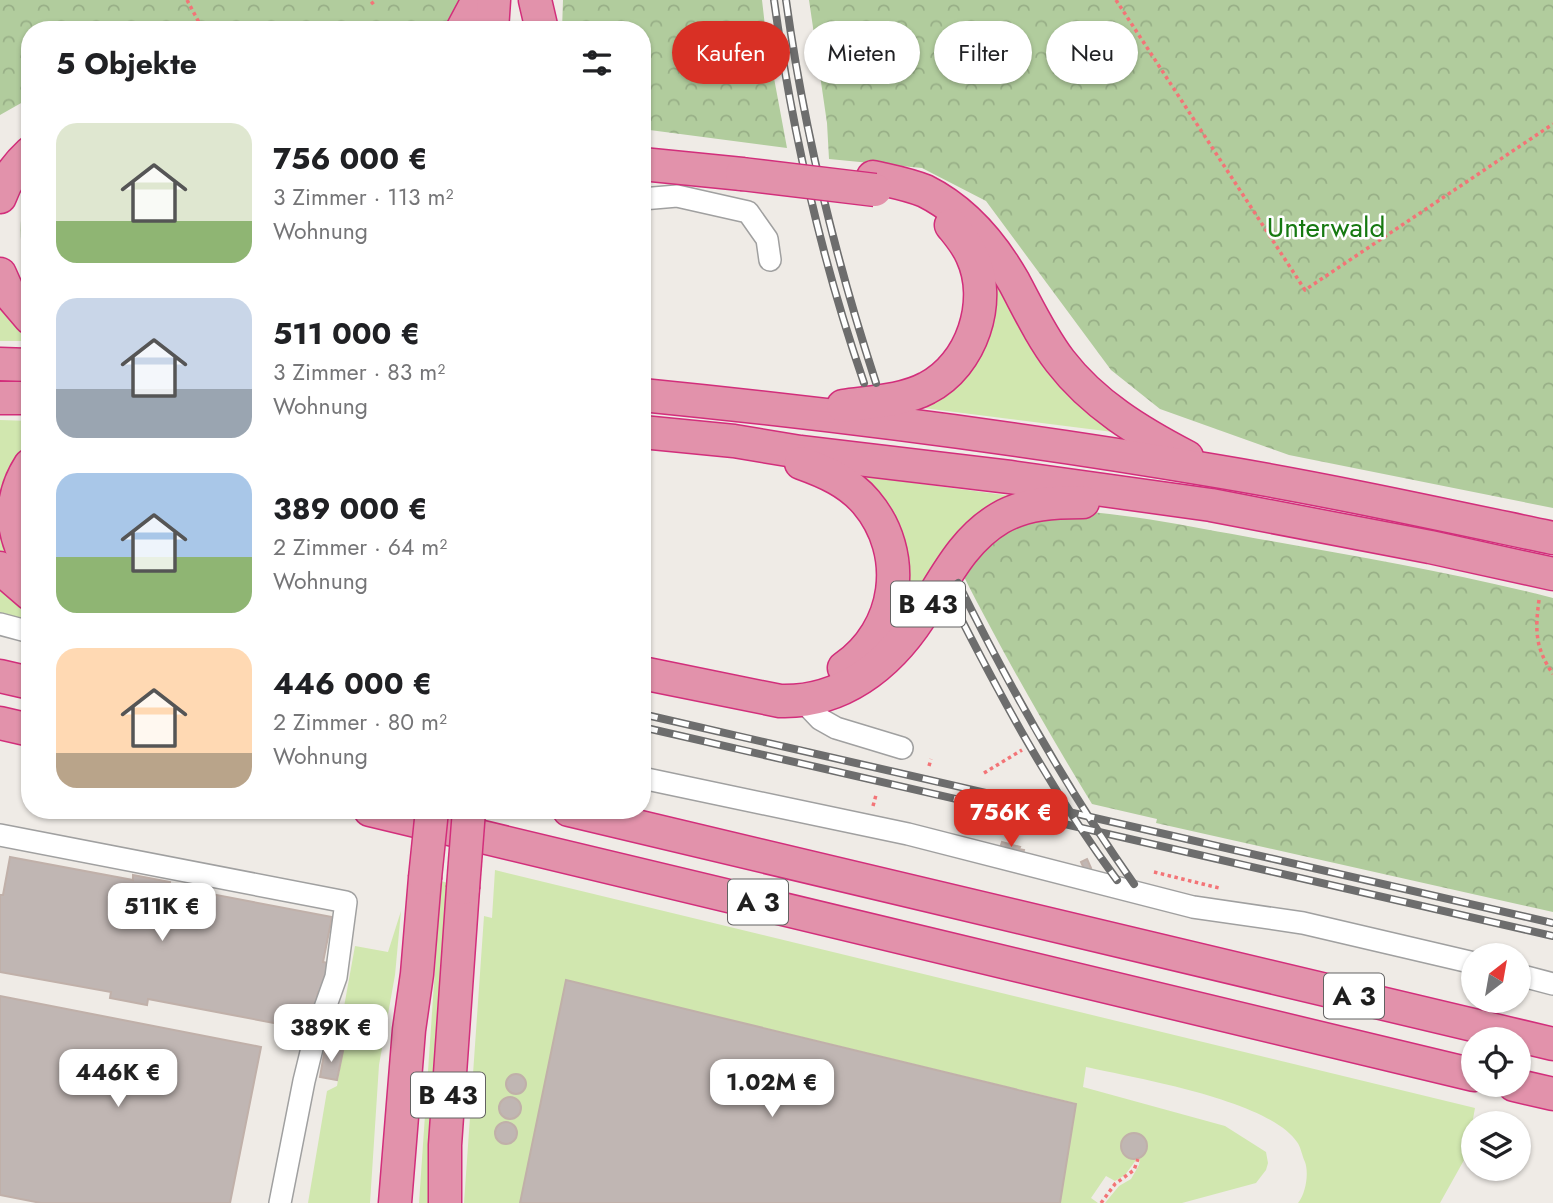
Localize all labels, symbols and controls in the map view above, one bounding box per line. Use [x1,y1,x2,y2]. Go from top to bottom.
chip: Kaufen [672,21,790,84]
chip: Mieten [804,21,920,84]
chip: Filter [934,21,1032,84]
chip: Neu [1046,21,1138,84]
text: 5 Objekte [56,42,197,85]
icon: filters [578,44,616,82]
text: 756 000 € [273,137,428,180]
icon: home [112,151,196,235]
text: 3 Zimmer · 113 m² [273,180,453,214]
park label: Unterwald [1267,207,1385,248]
text: Wohnung [273,214,368,248]
text: 511 000 € [273,312,420,355]
icon: home [112,326,196,410]
text: 3 Zimmer · 83 m² [273,355,445,389]
text: Wohnung [273,389,368,423]
text: 389 000 € [273,487,428,530]
icon: home [112,501,196,585]
text: 2 Zimmer · 64 m² [273,530,447,564]
text: Wohnung [273,564,368,598]
road number: B 43 [891,582,965,626]
text: 446 000 € [273,662,432,705]
icon: home [112,676,196,760]
text: 2 Zimmer · 80 m² [273,705,447,739]
text: Wohnung [273,739,368,773]
pin: 756K € [954,790,1068,849]
text: 756K € [970,795,1052,829]
road number: A 3 [728,880,788,925]
pin: 511K € [105,884,219,943]
text: 511K € [124,889,200,923]
north arrow [1461,943,1531,1013]
map controls [1461,943,1531,1181]
road number: A 3 [1324,973,1384,1018]
pin: 389K € [274,1004,388,1064]
text: 389K € [290,1010,372,1044]
button: locate [1461,1027,1531,1097]
pin: 446K € [61,1050,175,1109]
text: 446K € [75,1055,161,1089]
pin: 1.02M € [707,1060,837,1119]
text: 1.02M € [726,1065,818,1099]
road number: B 43 [411,1072,485,1118]
button: layers [1461,1111,1531,1181]

